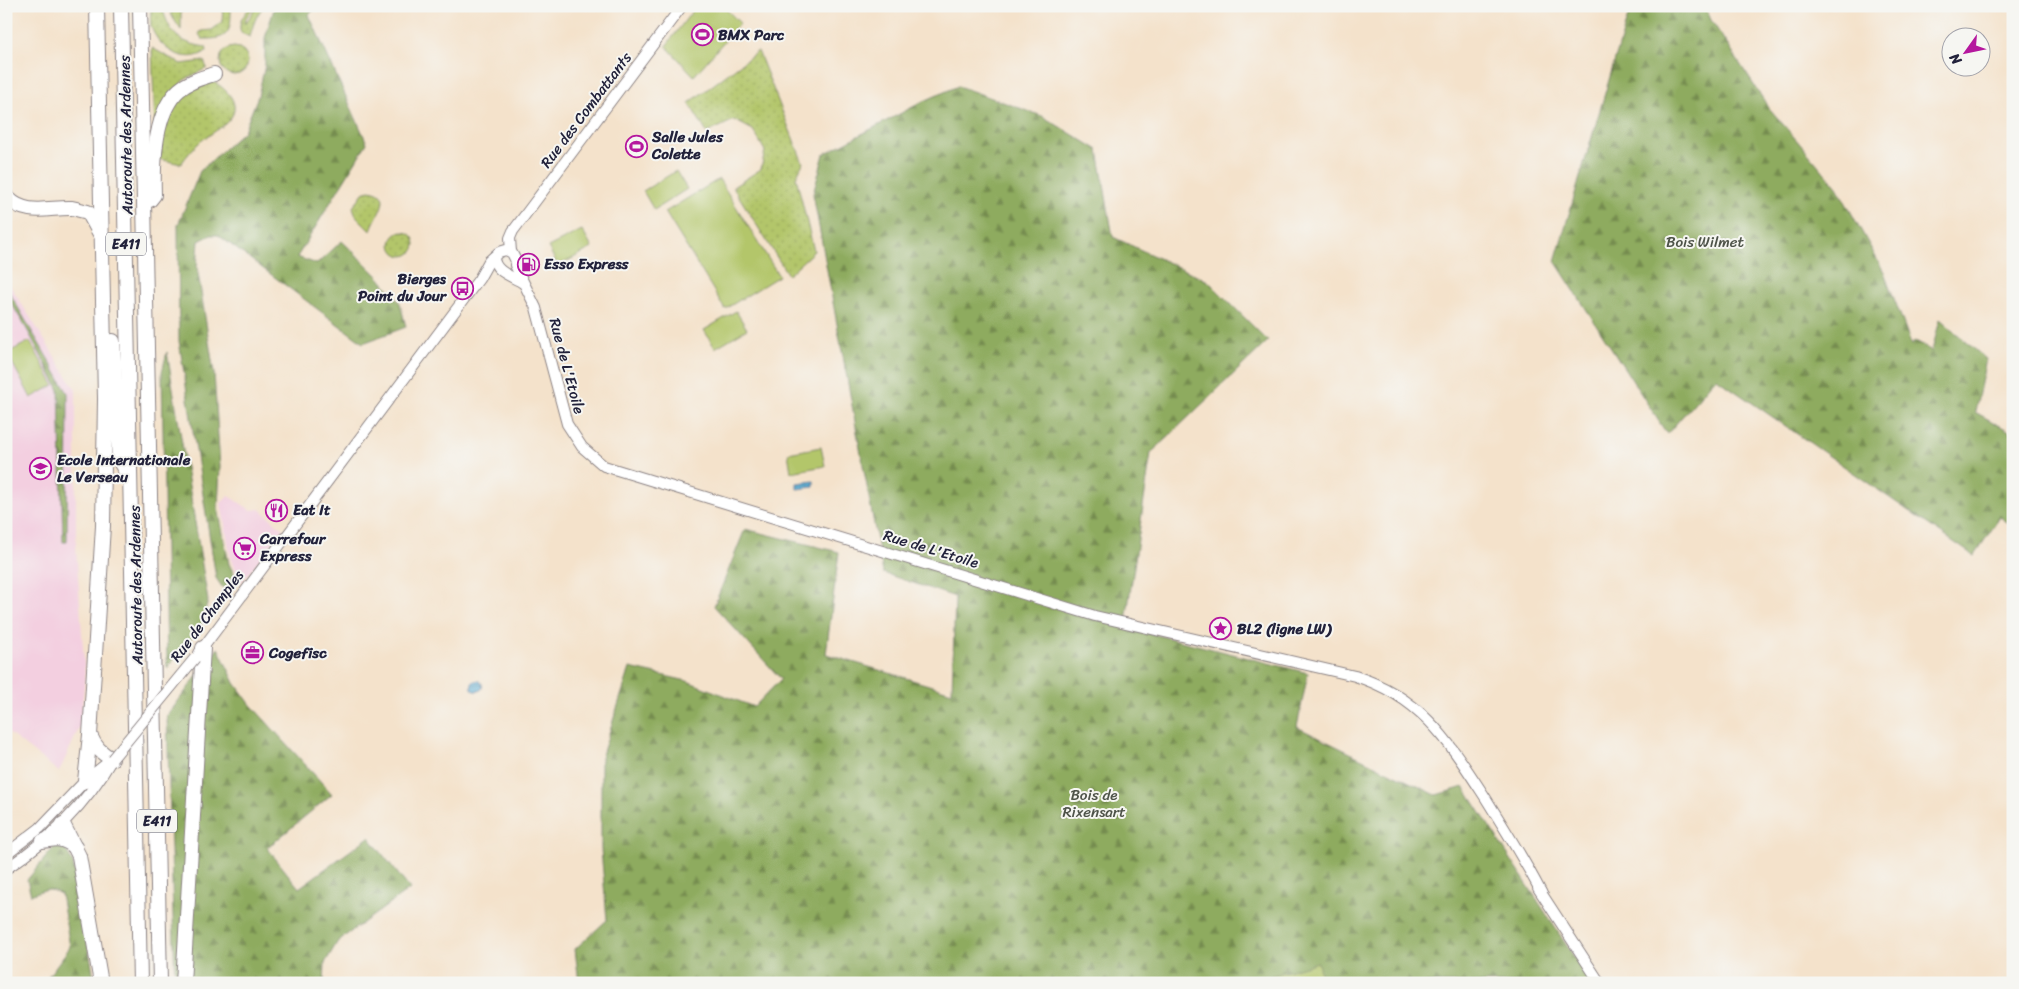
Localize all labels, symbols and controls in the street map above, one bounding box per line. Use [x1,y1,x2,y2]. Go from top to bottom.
place label: BMX Parc [718,22,785,48]
sports icon: BMX Parc [690,23,714,47]
north arrow [1942,28,1992,78]
street label: Rue des Combattants [534,46,639,174]
text: N [1942,48,1969,71]
street label: Autoroute des Ardennes [112,55,140,216]
place label: Salle Jules Colette [651,124,724,167]
sports icon: Salle Jules Colette [624,134,648,158]
park label: Bois Wilmet [1666,229,1744,255]
road number: E411 [106,232,146,255]
place label: Esso Express [544,251,630,277]
fuel station icon: Esso Express [516,252,540,276]
place label: Bierges Point du Jour [358,266,448,309]
bus stop icon: Bierges Point du Jour [450,276,474,300]
street label: Rue de L'Etoile [542,315,592,417]
place label: Ecole Internationale Le Verseau [57,447,191,490]
school or university icon: Ecole Internationale Le Verseau [29,457,53,481]
place label: Eat It [293,497,331,523]
restaurant icon: Eat It [265,498,289,522]
street label: Autoroute des Ardennes [122,505,150,666]
street label: Rue de L'Etoile [880,522,982,576]
place label: Carrefour Express [259,526,327,569]
supermarket icon: Carrefour Express [232,536,256,560]
street label: Rue de Champles [163,564,251,668]
place label: BL2 (ligne LW) [1237,616,1333,642]
place icon: BL2 (ligne LW) [1209,617,1233,641]
place label: Cogefisc [268,640,327,666]
office icon: Cogefisc [241,641,265,665]
park label: Bois de Rixensart [1062,782,1126,825]
road number: E411 [137,809,177,832]

